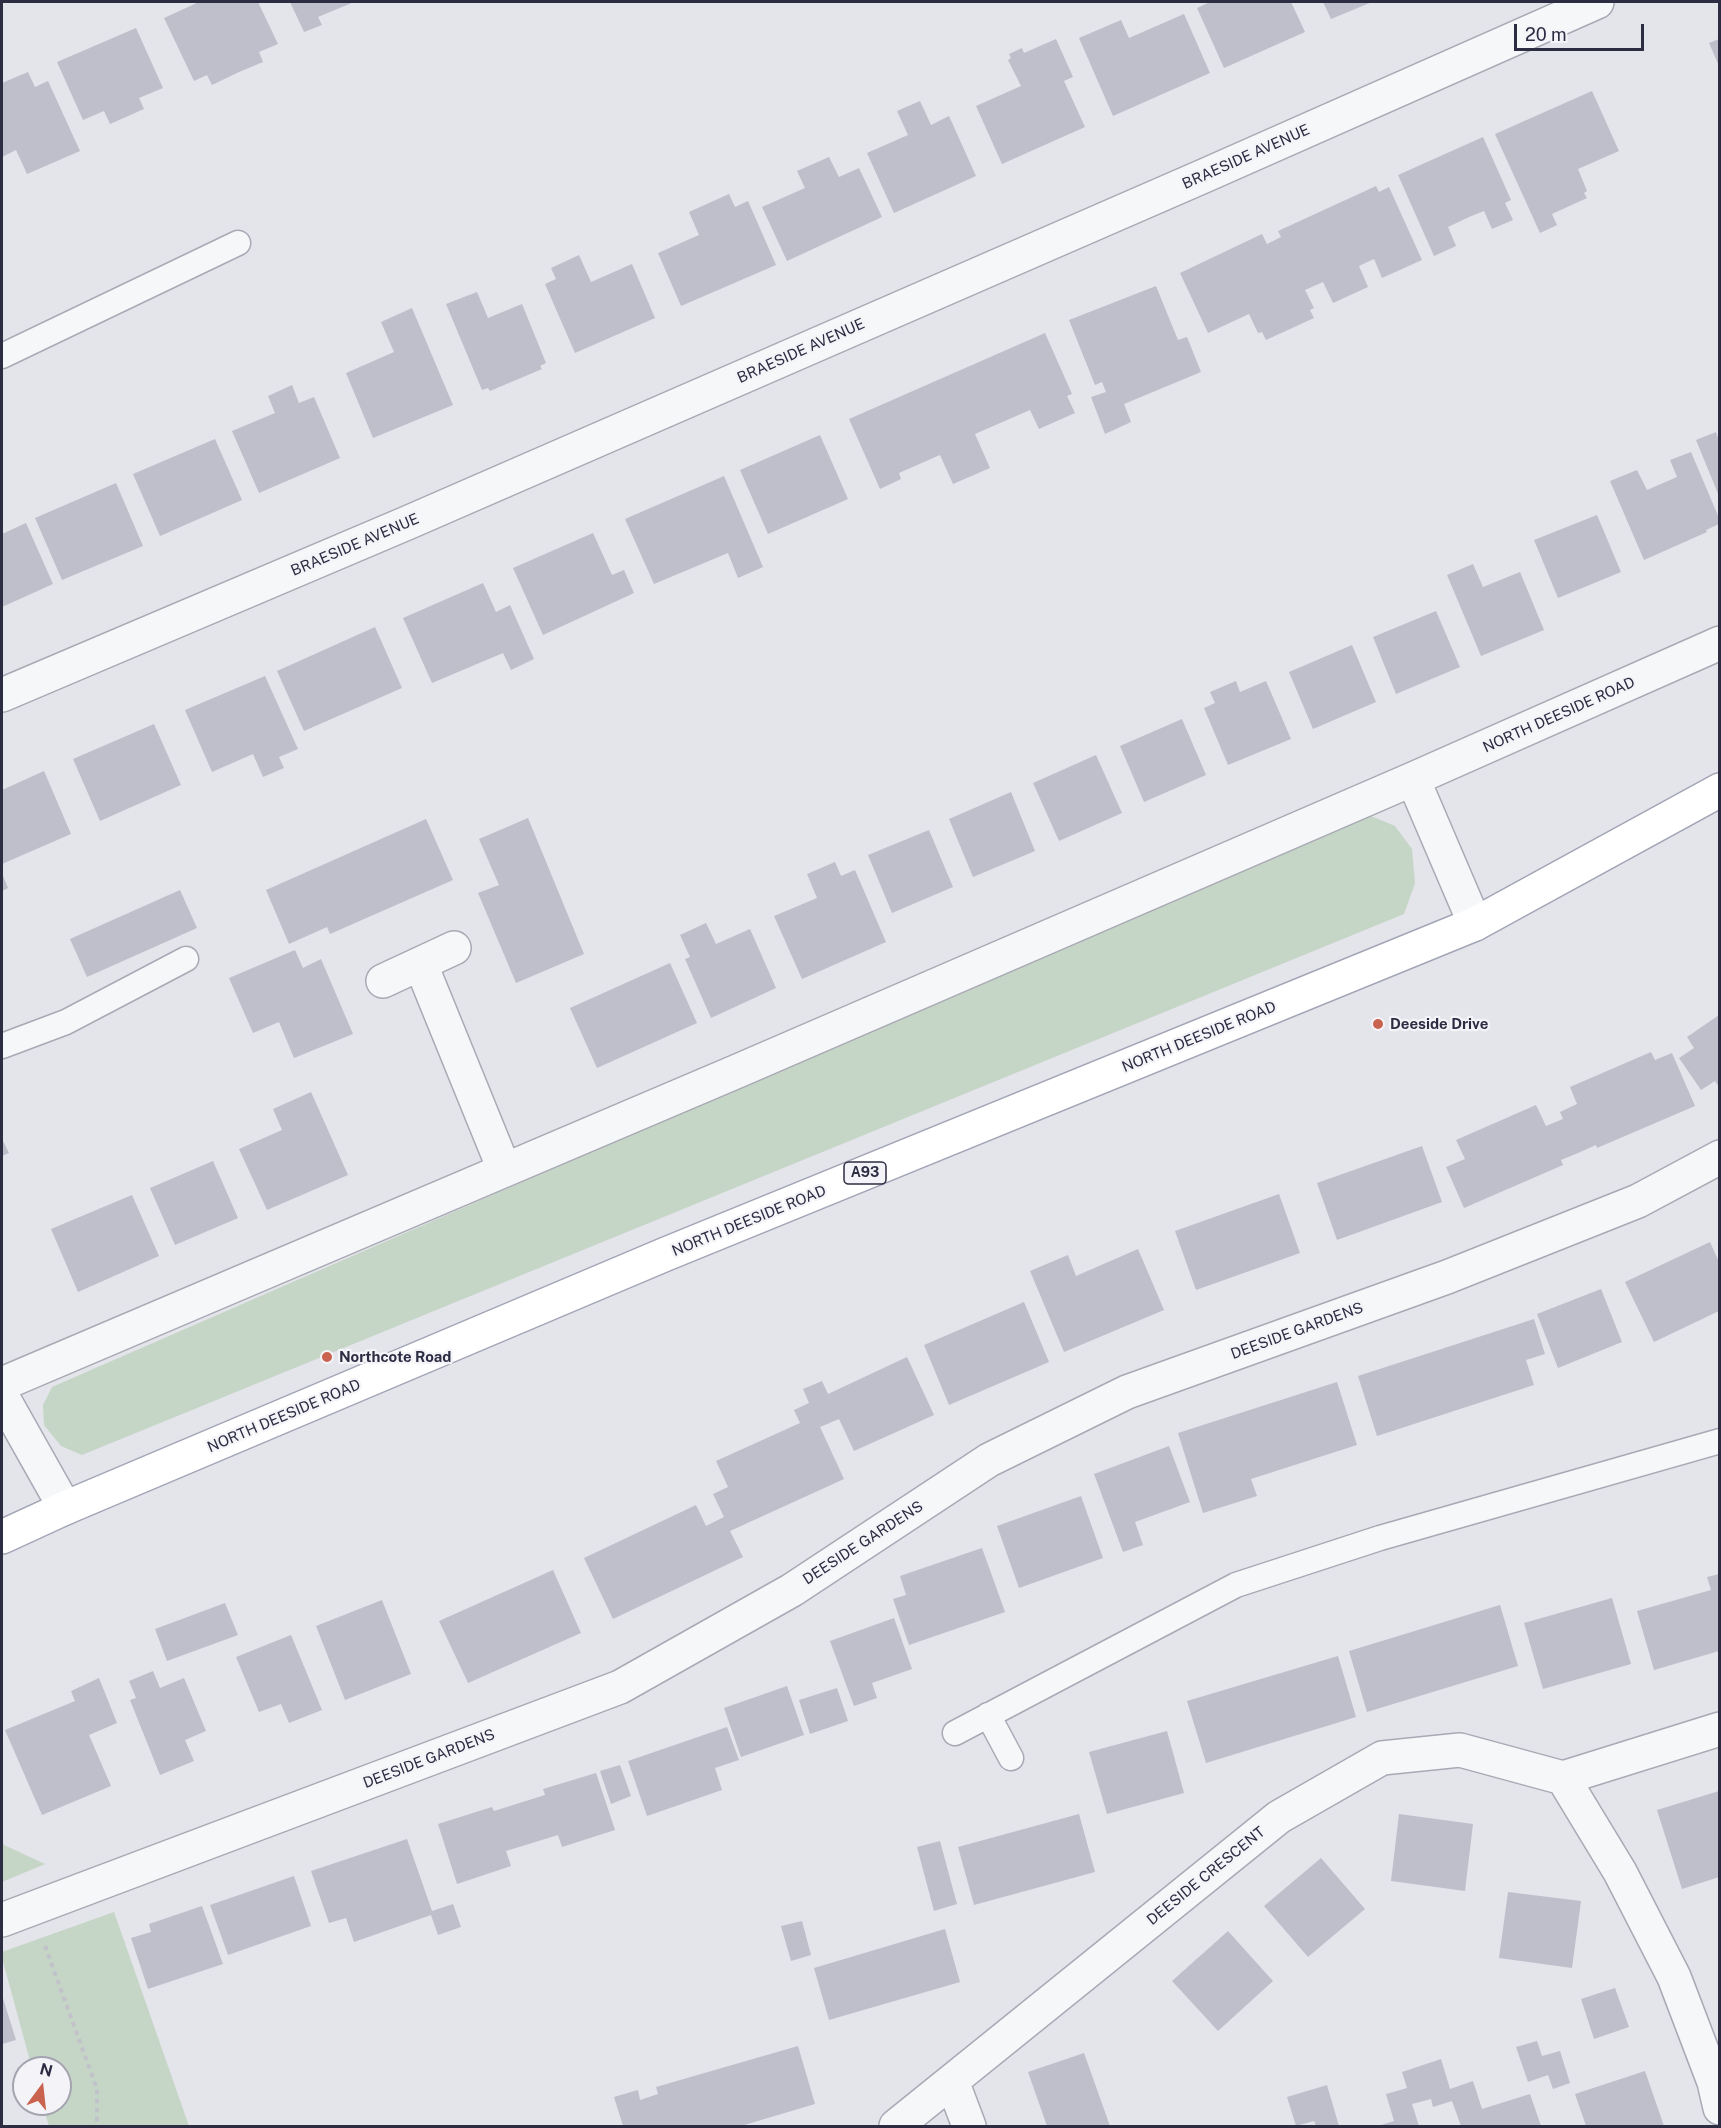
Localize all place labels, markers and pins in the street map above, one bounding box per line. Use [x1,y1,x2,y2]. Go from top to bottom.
place label: Deeside Drive [1390,1015,1488,1033]
marker: Deeside Drive [1371,1017,1385,1031]
place label: Northcote Road [339,1348,451,1366]
marker: Northcote Road [320,1350,334,1364]

